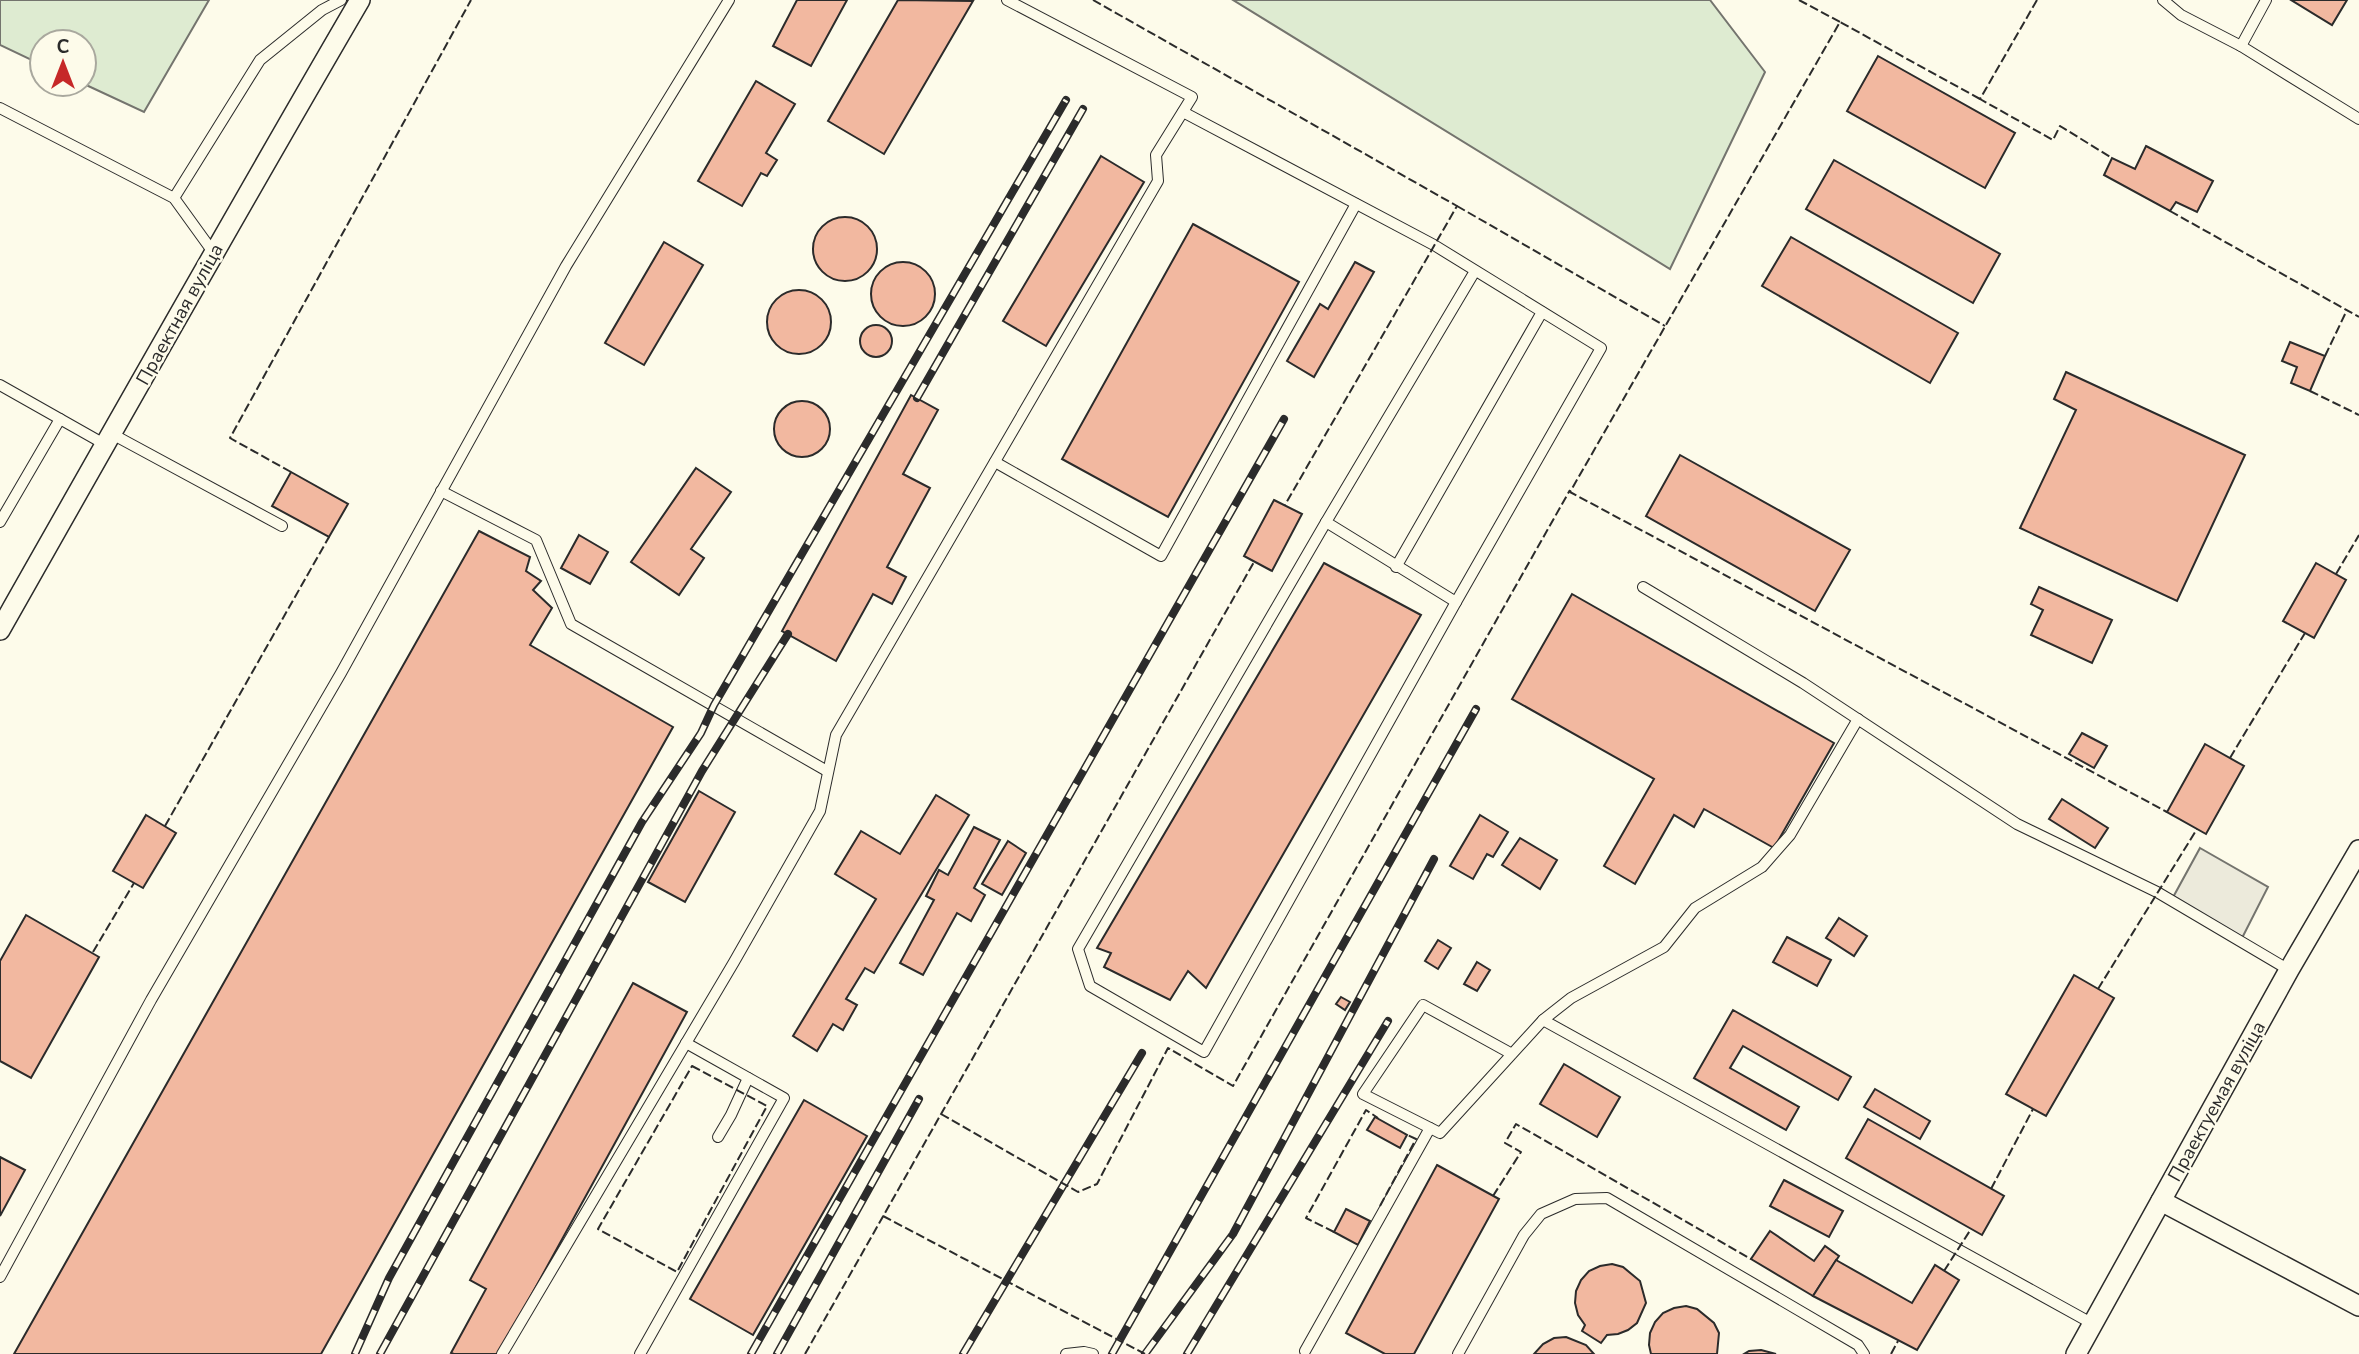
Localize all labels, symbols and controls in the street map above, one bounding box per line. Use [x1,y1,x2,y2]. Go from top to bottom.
north arrow [28,28,98,98]
text: С [57,34,70,60]
street label: Праектная вуліца [130,239,230,390]
street label: Праектуемая вуліца [2162,1017,2272,1186]

